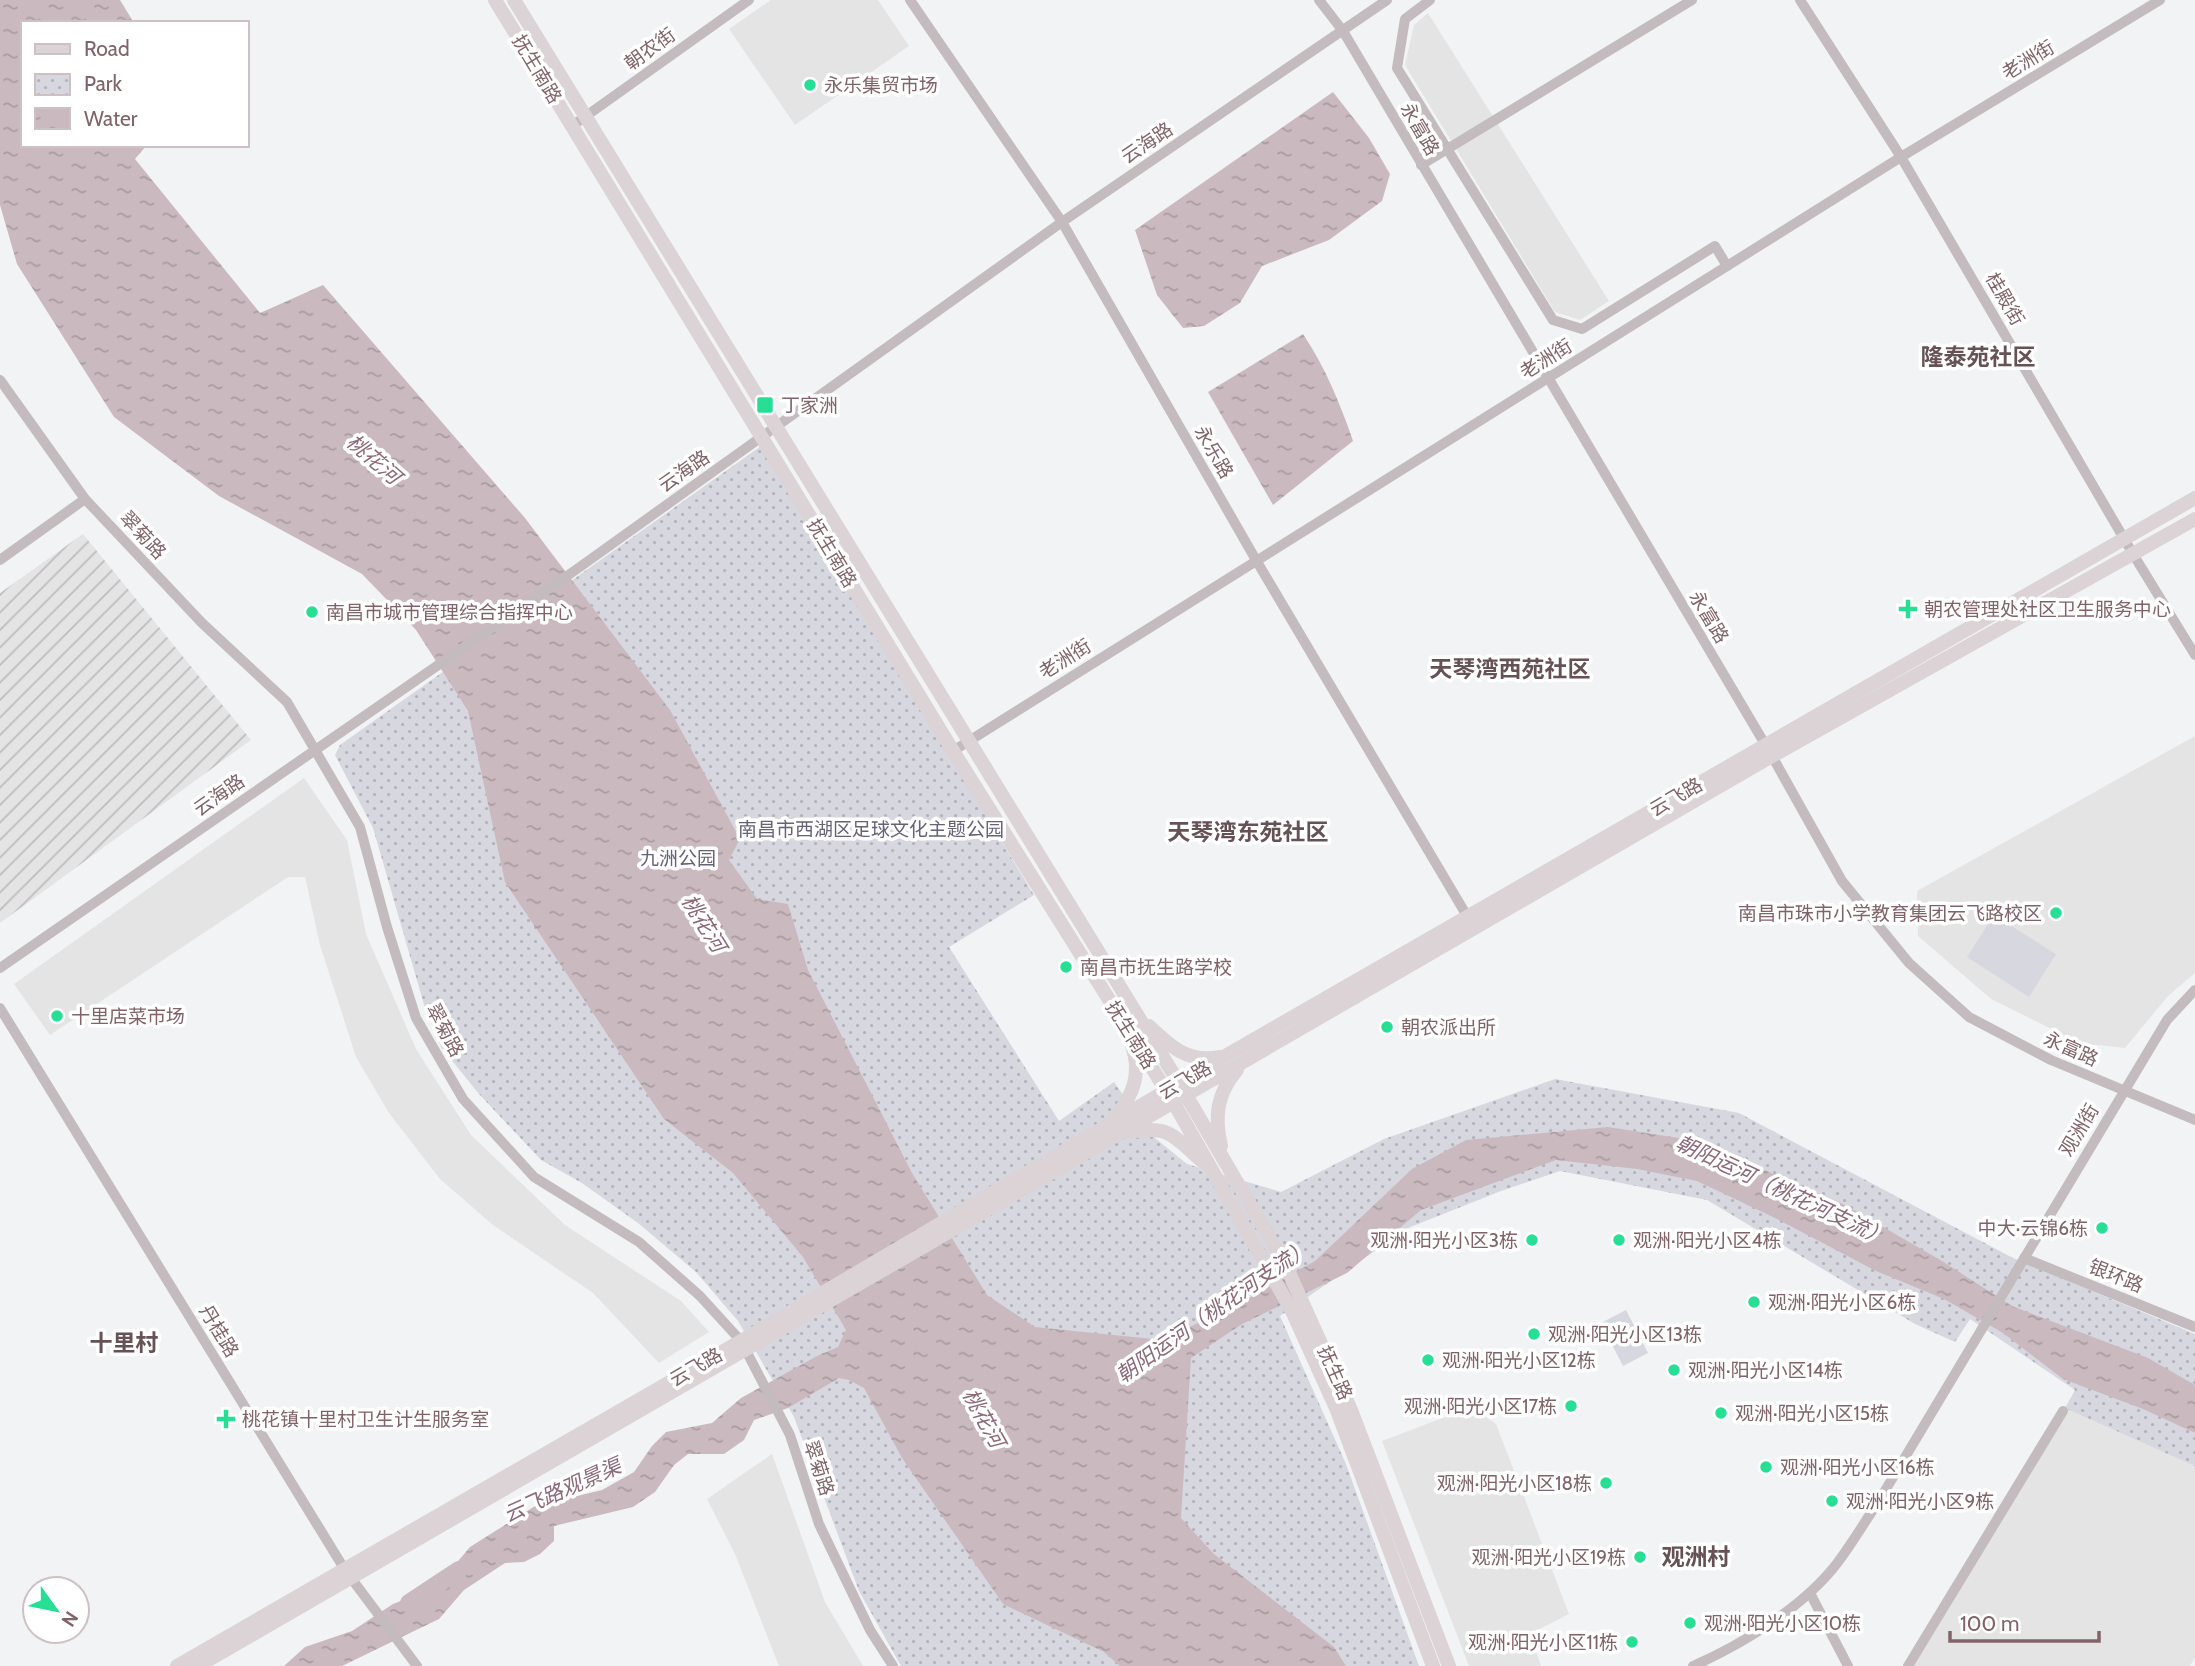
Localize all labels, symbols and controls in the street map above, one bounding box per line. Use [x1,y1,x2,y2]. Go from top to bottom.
legend [21,21,248,147]
street label: 朝农街 [620,23,680,75]
street label: 抚生南路 [508,30,566,108]
street label: 老洲街 [1998,35,2058,85]
text: Road [84,36,130,61]
text: Park [84,71,122,96]
place label: 永乐集贸市场 [824,74,938,97]
marker: 永乐集贸市场 [802,77,818,93]
street label: 永富路 [1396,99,1444,159]
text: Water [84,106,138,131]
street label: 云海路 [1117,118,1177,168]
street label: 桂殿街 [1981,269,2029,329]
street label: 老洲街 [1516,334,1576,384]
district label: 隆泰苑社区 [1921,343,2036,371]
place label: 丁家洲 [781,394,838,417]
marker: 丁家洲 [755,395,775,415]
street label: 永乐路 [1190,422,1238,482]
water label: 桃花河 [342,429,409,492]
street label: 云海路 [654,445,714,497]
street label: 翠菊路 [115,506,171,564]
street label: 抚生南路 [803,514,861,592]
street label: 永富路 [1684,587,1734,647]
place label: 朝农管理处社区卫生服务中心 [1924,598,2171,621]
marker: 朝农管理处社区卫生服务中心 [1898,599,1918,619]
place label: 南昌市城市管理综合指挥中心 [326,601,573,624]
marker: 南昌市城市管理综合指挥中心 [304,604,320,620]
street label: 老洲街 [1035,634,1095,684]
district label: 天琴湾西苑社区 [1430,655,1591,683]
street label: 云海路 [189,769,249,821]
street label: 云飞路 [1646,773,1706,821]
park label: 南昌市西湖区足球文化主题公园 [738,818,1004,841]
district label: 天琴湾东苑社区 [1168,818,1329,846]
park label: 九洲公园 [640,847,716,870]
water label: 桃花河 [677,890,733,960]
place label: 南昌市珠市小学教育集团云飞路校区 [1738,902,2042,925]
marker: 南昌市珠市小学教育集团云飞路校区 [2048,905,2064,921]
place label: 南昌市抚生路学校 [1080,956,1232,979]
marker: 南昌市抚生路学校 [1058,959,1074,975]
street label: 抚生南路 [1101,997,1161,1073]
street label: 翠菊路 [421,999,469,1061]
place label: 十里店菜市场 [71,1005,185,1028]
marker: 十里店菜市场 [49,1008,65,1024]
place label: 朝农派出所 [1401,1016,1496,1039]
marker: 朝农派出所 [1379,1019,1395,1035]
street label: 永富路 [2040,1027,2102,1071]
street label: 云飞路 [1155,1056,1215,1104]
street label: 观洲街 [2054,1100,2104,1160]
water label: 朝阳运河（桃花河支流） [1672,1130,1892,1250]
place label: 中大·云锦6栋 [1978,1217,2088,1240]
marker: 中大·云锦6栋 [2094,1220,2110,1236]
place label: 观洲·阳光小区3栋 [1370,1229,1518,1252]
place label: 观洲·阳光小区4栋 [1633,1229,1782,1252]
marker: 观洲·阳光小区3栋 [1524,1232,1540,1248]
marker: 观洲·阳光小区4栋 [1611,1232,1627,1248]
water label: 朝阳运河（桃花河支流） [1111,1235,1315,1387]
street label: 银环路 [2085,1255,2147,1297]
place label: 观洲·阳光小区6栋 [1768,1291,1916,1314]
marker: 观洲·阳光小区6栋 [1746,1294,1762,1310]
street label: 丹桂路 [194,1301,244,1361]
place label: 观洲·阳光小区13栋 [1548,1323,1702,1346]
marker: 观洲·阳光小区13栋 [1526,1326,1542,1342]
district label: 十里村 [90,1329,159,1357]
street label: 抚生路 [1313,1342,1357,1404]
street label: 云飞路 [666,1343,726,1391]
place label: 观洲·阳光小区12栋 [1442,1349,1596,1372]
marker: 观洲·阳光小区12栋 [1420,1352,1436,1368]
place label: 观洲·阳光小区14栋 [1688,1359,1843,1382]
marker: 观洲·阳光小区14栋 [1666,1362,1682,1378]
water label: 桃花河 [958,1384,1012,1455]
place label: 观洲·阳光小区17栋 [1404,1395,1557,1418]
marker: 观洲·阳光小区17栋 [1563,1398,1579,1414]
place label: 观洲·阳光小区15栋 [1735,1402,1889,1425]
marker: 观洲·阳光小区15栋 [1713,1405,1729,1421]
place label: 桃花镇十里村卫生计生服务室 [242,1408,489,1431]
marker: 桃花镇十里村卫生计生服务室 [216,1409,236,1429]
street label: 翠菊路 [799,1437,839,1499]
water label: 云飞路观景渠 [499,1452,627,1527]
place label: 观洲·阳光小区16栋 [1780,1456,1935,1479]
marker: 观洲·阳光小区16栋 [1758,1459,1774,1475]
place label: 观洲·阳光小区18栋 [1437,1472,1592,1495]
marker: 观洲·阳光小区18栋 [1598,1475,1614,1491]
place label: 观洲·阳光小区9栋 [1846,1490,1994,1513]
marker: 观洲·阳光小区9栋 [1824,1493,1840,1509]
district label: 观洲村 [1662,1543,1731,1571]
place label: 观洲·阳光小区19栋 [1471,1546,1626,1569]
marker: 观洲·阳光小区19栋 [1632,1549,1648,1565]
north arrow [21,1575,91,1645]
scale bar [1950,1600,2099,1644]
text: N [57,1607,83,1631]
text: 100 m [1960,1611,2019,1636]
place label: 观洲·阳光小区10栋 [1704,1612,1861,1635]
marker: 观洲·阳光小区10栋 [1682,1615,1698,1631]
place label: 观洲·阳光小区11栋 [1468,1631,1618,1654]
marker: 观洲·阳光小区11栋 [1624,1634,1640,1650]

